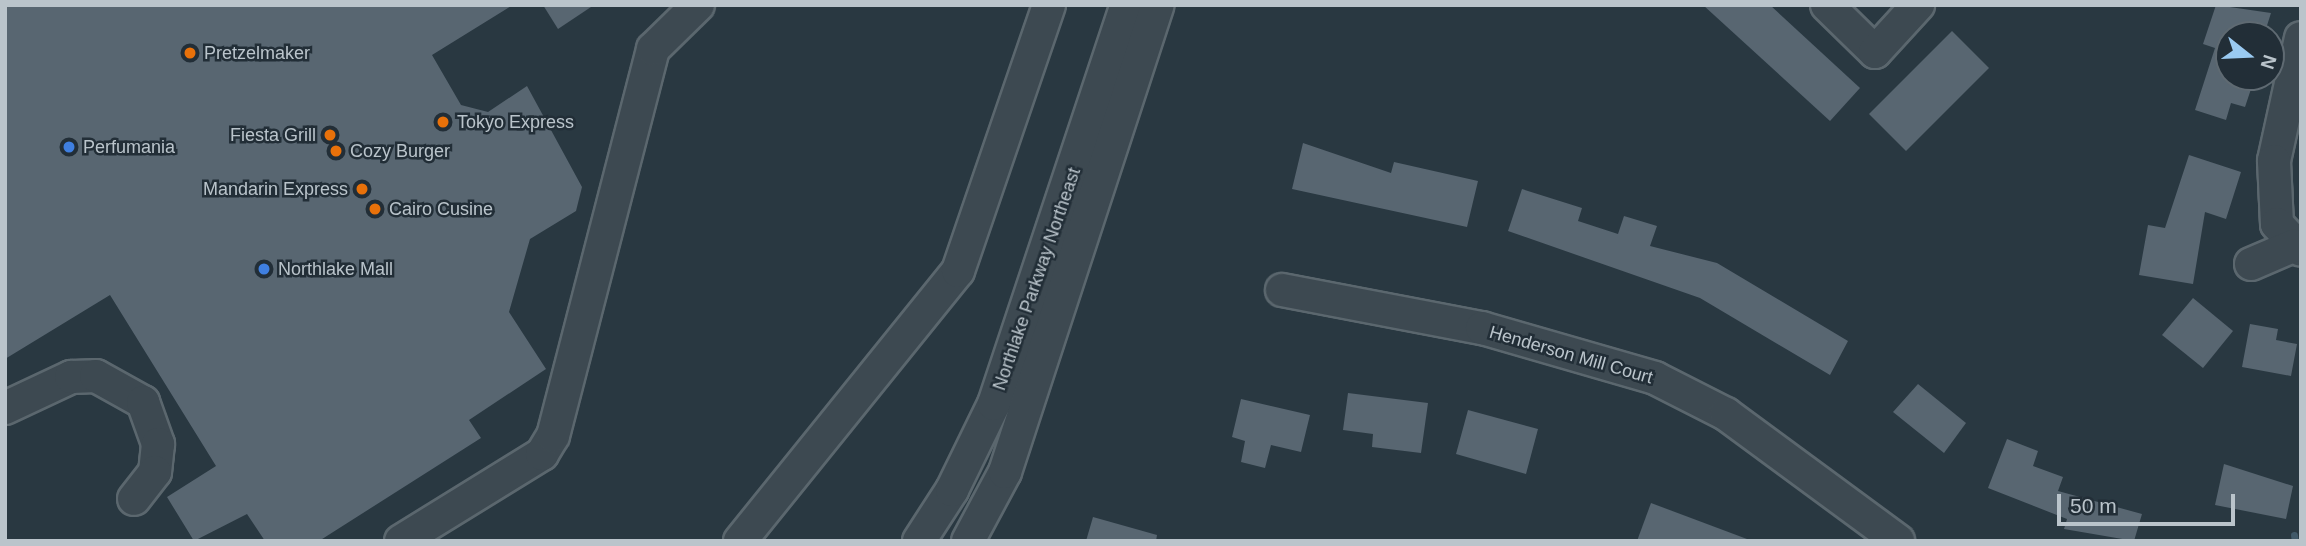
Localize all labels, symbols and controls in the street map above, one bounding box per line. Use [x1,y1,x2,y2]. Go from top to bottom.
north arrow [2215,21,2285,91]
place label: Pretzelmaker [204,42,310,64]
marker: Pretzelmaker [182,45,198,61]
text: N [2256,52,2281,72]
place label: Tokyo Express [457,111,574,133]
marker: Tokyo Express [435,114,451,130]
place label: Fiesta Grill [230,124,316,146]
marker: Fiesta Grill [322,127,338,143]
place label: Perfumania [83,136,175,158]
marker: Perfumania [61,139,77,155]
place label: Cozy Burger [350,140,450,162]
marker: Cozy Burger [328,143,344,159]
street label: Northlake Parkway Northeast [989,165,1085,393]
place label: Mandarin Express [203,178,348,200]
marker: Mandarin Express [354,181,370,197]
place label: Cairo Cusine [389,198,493,220]
marker: Cairo Cusine [367,201,383,217]
place label: Northlake Mall [278,258,393,280]
marker: Northlake Mall [256,261,272,277]
street label: Henderson Mill Court [1487,321,1655,389]
scale bar [2061,480,2240,524]
text: 50 m [2070,494,2117,517]

